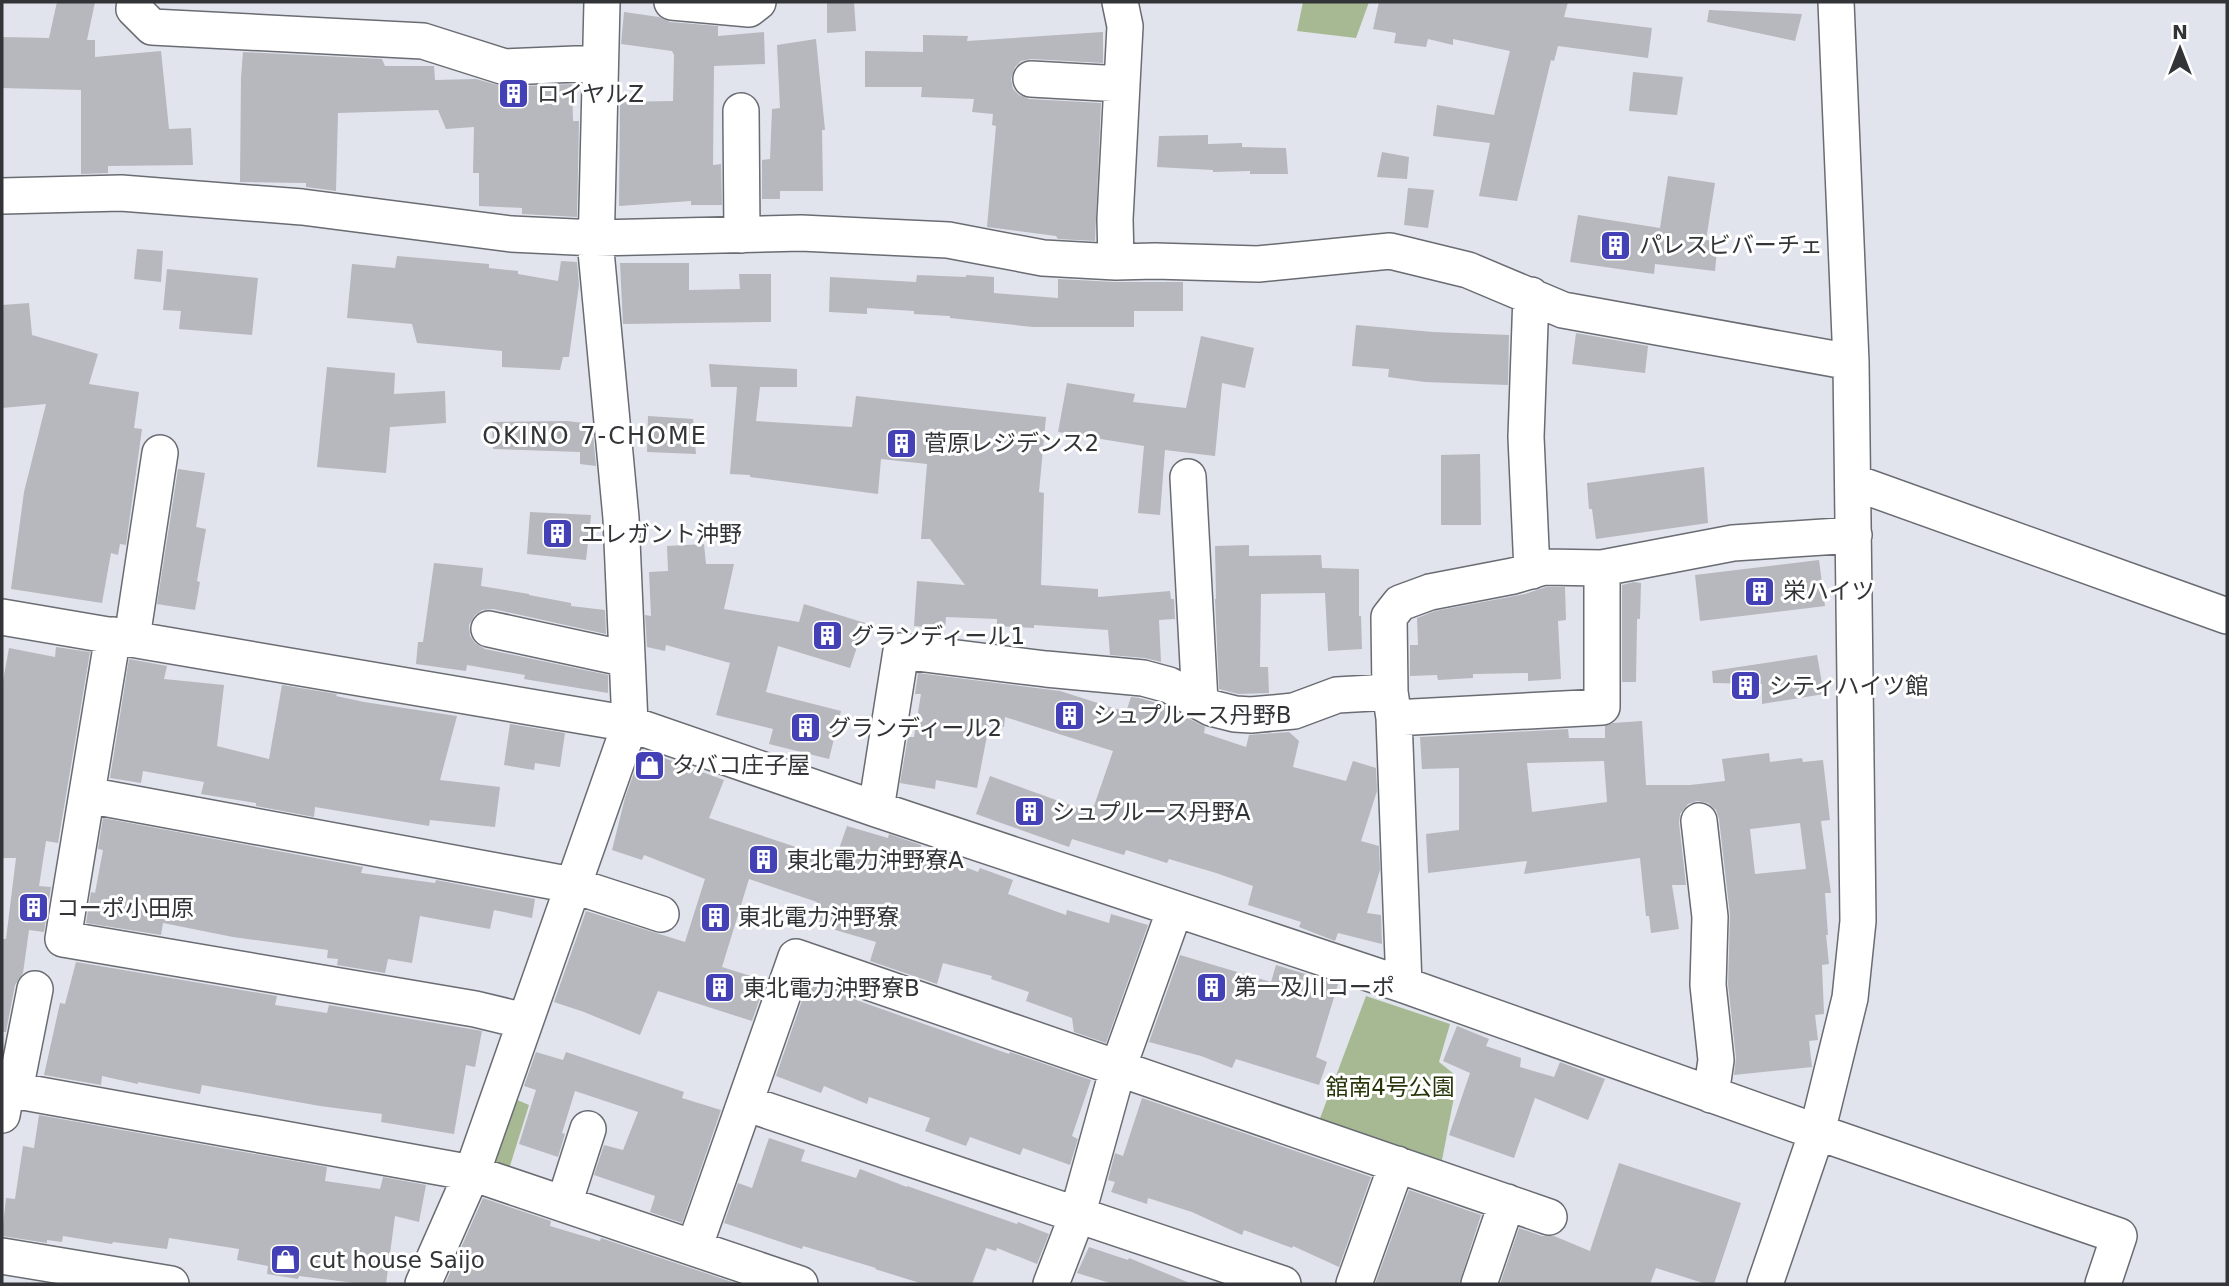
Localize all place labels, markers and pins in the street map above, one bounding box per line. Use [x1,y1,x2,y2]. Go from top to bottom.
building icon: ロイヤルZ [497,77,531,111]
place label: ロイヤルZ [537,81,644,107]
building icon: パレスビバーチェ [1599,228,1633,262]
place label: パレスビバーチェ [1639,232,1823,258]
building icon: 菅原レジデンス2 [884,426,918,460]
place label: 菅原レジデンス2 [924,430,1099,456]
building icon: エレガント沖野 [541,517,575,551]
place label: エレガント沖野 [581,521,742,547]
building icon: 栄ハイツ [1743,574,1777,608]
place label: 栄ハイツ [1783,578,1875,604]
building icon: グランディール1 [811,619,845,653]
place label: グランディール1 [851,623,1025,649]
building icon: シティハイツ館 [1729,669,1763,703]
place label: シティハイツ館 [1769,673,1928,699]
building icon: シュプルース丹野B [1053,698,1087,732]
place label: シュプルース丹野B [1093,702,1292,728]
building icon: グランディール2 [788,711,822,745]
place label: グランディール2 [828,715,1002,741]
shop icon: タバコ庄子屋 [632,748,666,782]
place label: タバコ庄子屋 [672,752,810,778]
building icon: シュプルース丹野A [1012,795,1046,829]
place label: シュプルース丹野A [1052,799,1251,825]
building icon: 東北電力沖野寮A [747,843,781,877]
place label: 東北電力沖野寮A [787,847,964,873]
building icon: コーポ小田原 [16,891,50,925]
place label: コーポ小田原 [56,895,194,921]
building icon: 東北電力沖野寮 [698,900,732,934]
place label: 東北電力沖野寮 [738,904,899,930]
building icon: 第一及川コーポ [1194,970,1228,1004]
building icon: 東北電力沖野寮B [703,971,737,1005]
place label: 第一及川コーポ [1234,974,1395,1000]
place label: 東北電力沖野寮B [743,975,920,1001]
shop icon: cut house Saijo [269,1243,303,1277]
place label: cut house Saijo [309,1247,485,1273]

